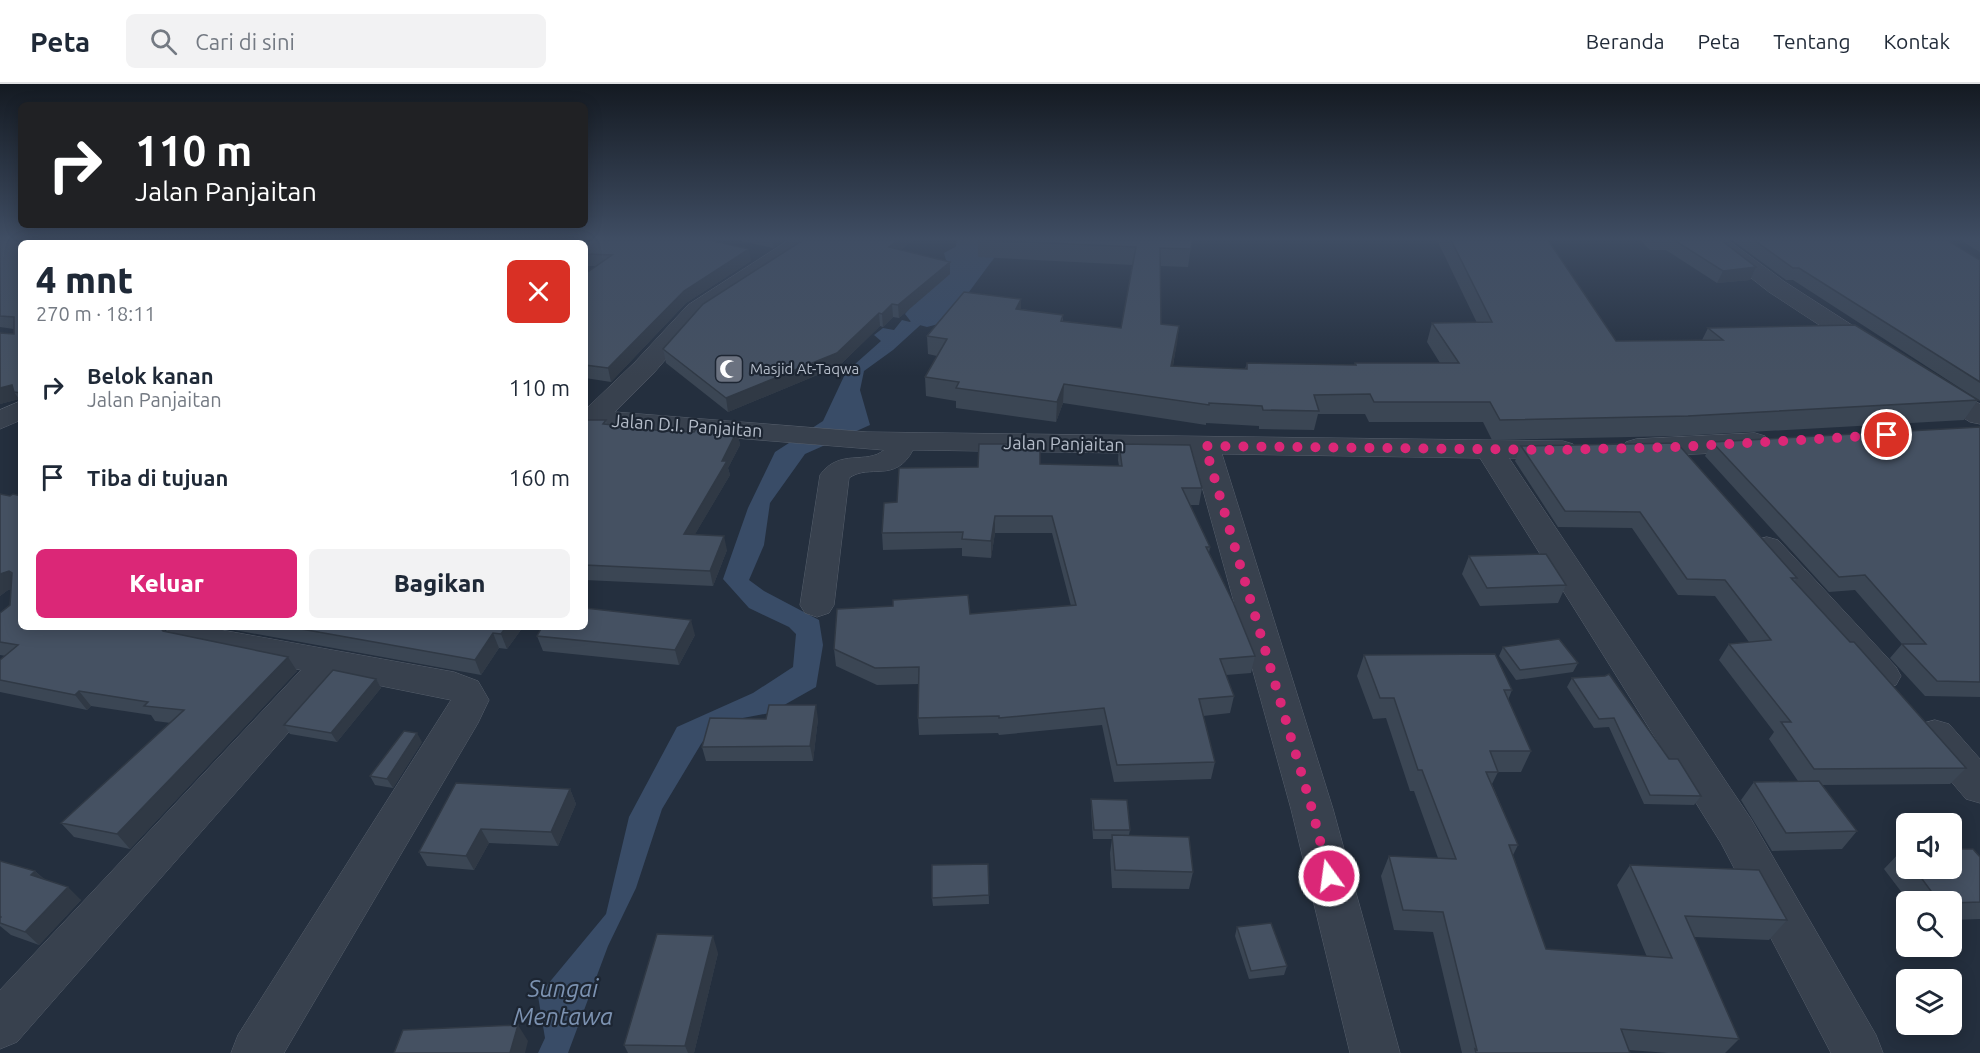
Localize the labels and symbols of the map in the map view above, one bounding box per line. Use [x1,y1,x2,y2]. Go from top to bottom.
mosque icon: Masjid At-Taqwa [713,353,745,385]
place label: Masjid At-Taqwa [750,360,859,377]
pin [1861,409,1912,460]
street label: Jalan D.I. Panjaitan [611,410,763,440]
street label: Jalan Panjaitan [1003,432,1125,454]
position arrow [1297,844,1361,908]
water label: Sungai Mentawa [513,975,613,1030]

